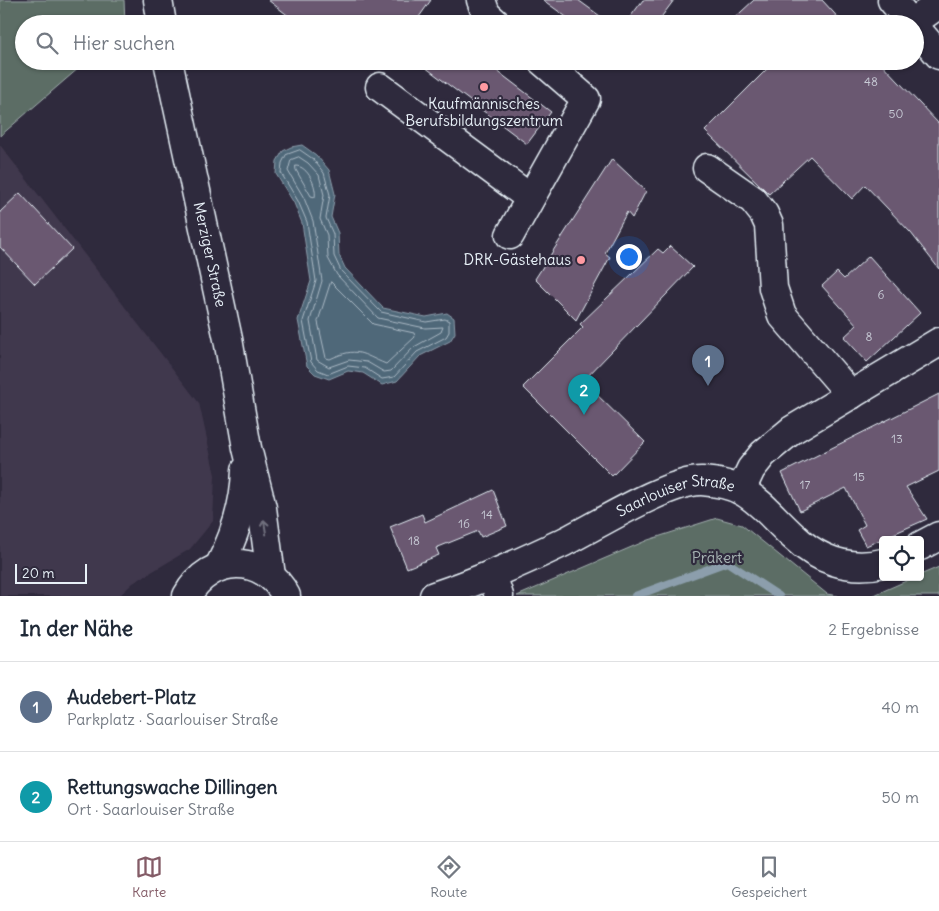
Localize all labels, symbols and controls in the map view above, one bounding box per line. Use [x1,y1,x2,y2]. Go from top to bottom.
search box [15,15,924,70]
icon: search [33,29,61,57]
text: Hier suchen [73,31,175,55]
house number: 48 [864,74,878,89]
marker: Kaufmännisches Berufsbildungszentrum [478,81,490,93]
place label: Kaufmännisches Berufsbildungszentrum [405,94,563,130]
house number: 50 [889,106,904,121]
street label: Merziger Straße [190,200,231,309]
your location [616,244,642,270]
place label: DRK-Gästehaus [464,250,571,269]
marker: DRK-Gästehaus [575,254,587,266]
house number: 6 [878,287,885,302]
house number: 8 [866,329,873,344]
pin: 1 [692,345,724,386]
pin: 2 [568,374,600,415]
house number: 13 [891,431,903,446]
house number: 15 [853,469,865,484]
street label: Saarlouiser Straße [613,471,738,521]
house number: 17 [800,477,810,492]
house number: 14 [481,507,493,522]
house number: 16 [458,516,470,531]
one-way arrow [260,520,270,536]
house number: 18 [408,533,420,548]
map controls [879,536,924,581]
button: locate [879,536,924,581]
park label: Präkert [692,548,742,567]
scale bar [15,561,88,584]
text: 20 m [22,564,55,582]
text: In der Nähe [20,615,133,642]
text: 2 Ergebnisse [828,619,919,639]
text: Audebert-Platz [67,685,196,709]
text: 1 [33,697,39,717]
text: 40 m [881,697,919,717]
text: Parkplatz · Saarlouiser Straße [67,709,278,729]
text: Rettungswache Dillingen [67,775,278,799]
text: 2 [32,787,40,807]
text: 50 m [881,787,919,807]
text: Ort · Saarlouiser Straße [67,799,235,819]
tab: Karte [132,853,166,901]
tab: Route [430,853,467,901]
tab: Gespeichert [731,853,807,901]

